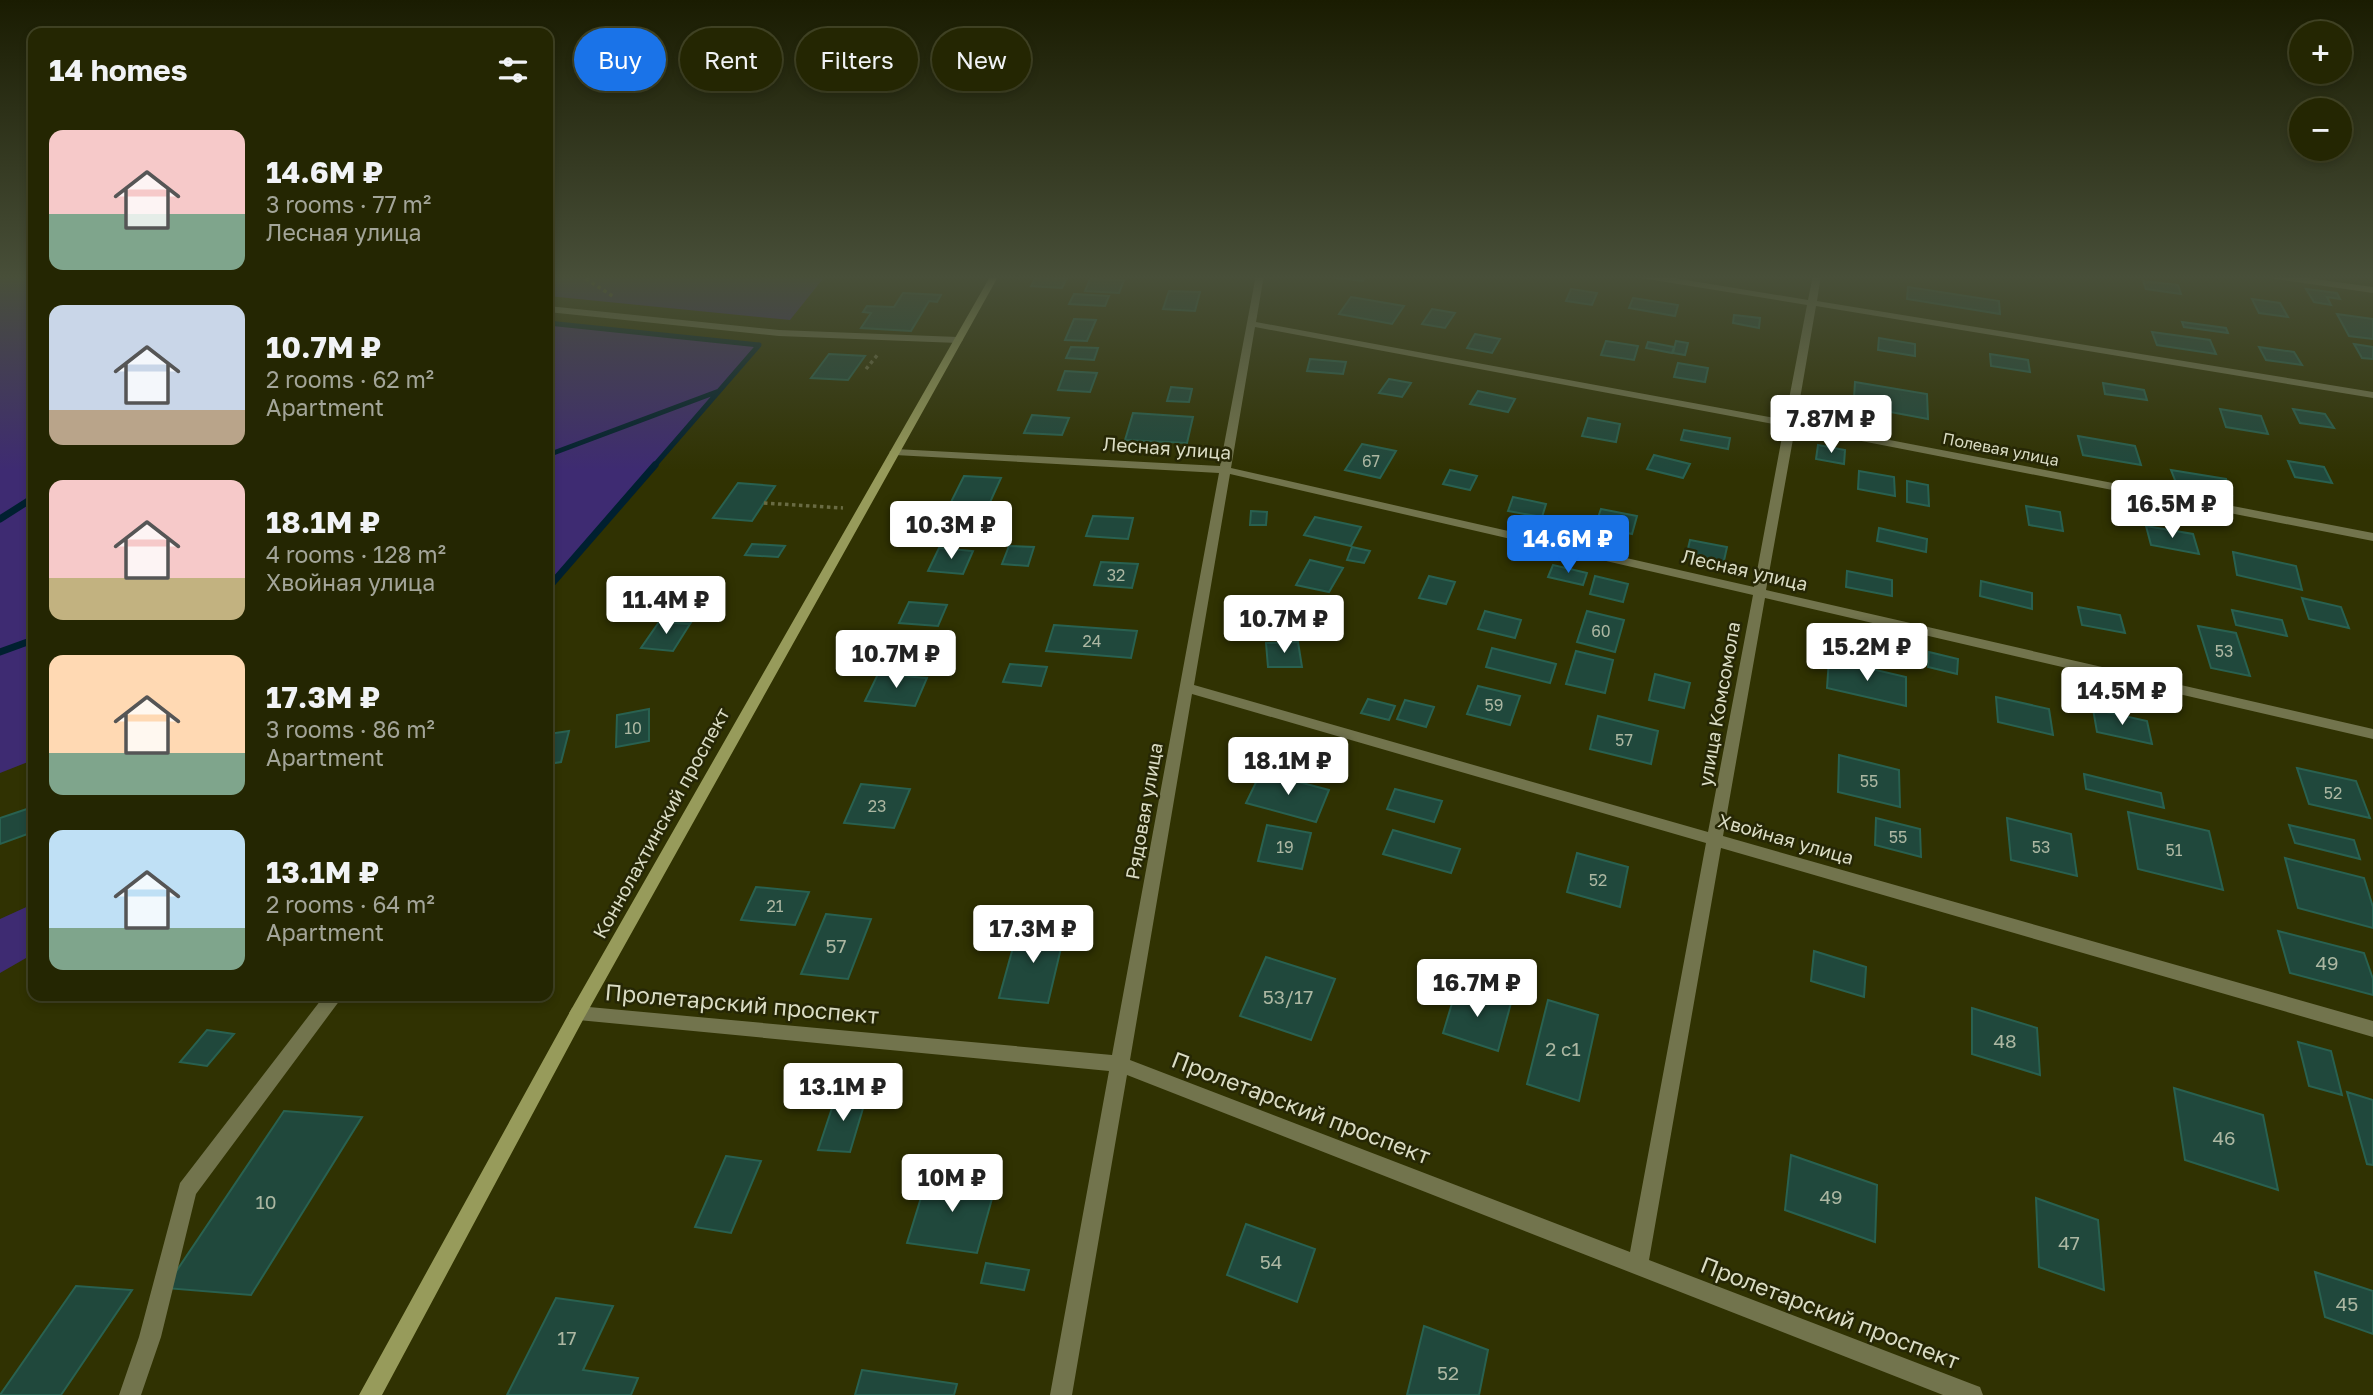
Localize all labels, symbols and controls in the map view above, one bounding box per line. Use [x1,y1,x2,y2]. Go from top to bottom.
map controls [2289,21,2352,161]
button: + [2289,21,2352,84]
chip: Buy [574,28,666,91]
chip: Rent [680,28,782,91]
chip: Filters [796,28,918,91]
chip: New [932,28,1031,91]
icon: filters [494,51,532,89]
text: 14 homes [49,52,188,88]
button: − [2289,98,2352,161]
text: 14.6M ₽ [266,154,383,190]
icon: home [105,158,189,242]
text: 3 rooms · 77 m² [266,190,431,218]
text: Лесная улица [266,218,422,246]
text: 10.7M ₽ [266,329,381,365]
icon: home [105,333,189,417]
text: 2 rooms · 62 m² [266,365,434,393]
text: Apartment [266,393,384,421]
pin: 7.87M ₽ [1766,396,1896,455]
text: 7.87M ₽ [1787,404,1875,432]
street label: Полевая улица [1941,428,2061,470]
street label: Лесная улица [1102,432,1232,463]
house number: 67 [1362,451,1380,471]
pin: 16.5M ₽ [2107,480,2237,540]
text: 16.5M ₽ [2127,489,2217,517]
pin: 10.3M ₽ [886,502,1016,561]
text: 18.1M ₽ [266,504,380,540]
icon: home [105,508,189,592]
text: 10.3M ₽ [906,510,996,538]
pin: 14.6M ₽ [1503,516,1633,575]
text: 14.6M ₽ [1523,524,1613,552]
text: 4 rooms · 128 m² [266,540,446,568]
street label: Лесная улица [1680,544,1810,595]
house number: 32 [1107,565,1125,585]
text: Хвойная улица [266,568,435,596]
pin: 11.4M ₽ [601,576,731,636]
text: 11.4M ₽ [622,585,710,613]
pin: 10.7M ₽ [1219,596,1349,655]
text: 10.7M ₽ [1240,604,1328,632]
street label: улица Комсомола [1693,620,1744,788]
house number: 60 [1591,621,1611,641]
pin: 15.2M ₽ [1802,624,1932,683]
pin: 10.7M ₽ [831,630,961,690]
house number: 24 [1082,631,1102,651]
text: 15.2M ₽ [1822,632,1912,660]
text: 10.7M ₽ [852,639,940,667]
house number: 53 [2215,641,2233,661]
pin: 14.5M ₽ [2057,668,2187,727]
text: 14.5M ₽ [2077,676,2167,704]
text: 17.3M ₽ [266,679,380,715]
icon: home [105,683,189,767]
house number: 59 [1485,695,1503,715]
street label: Коннолахтинский проспект [587,703,734,942]
text: 3 rooms · 86 m² [266,715,435,743]
house number: 10 [624,718,642,738]
house number: 57 [1615,730,1633,750]
pin: 18.1M ₽ [1223,738,1353,797]
street label: Рядовая улица [1120,741,1167,881]
text: Apartment [266,743,384,771]
text: 18.1M ₽ [1244,746,1332,774]
house number: 55 [1860,771,1878,791]
house number: 52 [2324,783,2342,803]
house number: 23 [868,796,886,816]
street label: Хвойная улица [1716,808,1857,869]
house number: 55 [1889,827,1907,847]
house number: 19 [1276,837,1294,857]
house number: 53 [2032,837,2050,857]
house number: 51 [2165,840,2183,860]
text: 13.1M ₽ [266,854,379,890]
icon: home [105,858,189,942]
house number: 52 [1589,870,1607,890]
text: 2 rooms · 64 m² [266,890,435,918]
house number: 21 [766,896,784,916]
pin: 17.3M ₽ [968,906,1098,965]
text: 17.3M ₽ [989,914,1077,942]
text: Apartment [266,918,384,946]
house number: 57 [825,934,847,957]
house number: 49 [2315,951,2339,974]
pin: 16.7M ₽ [1412,960,1542,1019]
text: 16.7M ₽ [1433,968,1521,996]
street label: Пролетарский проспект [604,977,880,1029]
house number: 53/17 [1263,985,1313,1008]
house number: 48 [1993,1029,2017,1052]
house number: 2 с1 [1545,1037,1581,1060]
street label: Пролетарский проспект [1168,1045,1435,1169]
pin: 13.1M ₽ [778,1064,908,1123]
text: 13.1M ₽ [800,1072,886,1100]
house number: 46 [2212,1126,2236,1149]
pin: 10M ₽ [903,1154,1001,1214]
text: 10M ₽ [918,1163,986,1191]
house number: 49 [1819,1185,1843,1208]
house number: 10 [256,1190,277,1213]
house number: 47 [2058,1231,2080,1254]
house number: 54 [1260,1250,1282,1273]
street label: Пролетарский проспект [1697,1250,1964,1374]
house number: 45 [2336,1292,2358,1315]
house number: 17 [557,1326,577,1349]
house number: 52 [1437,1361,1459,1384]

